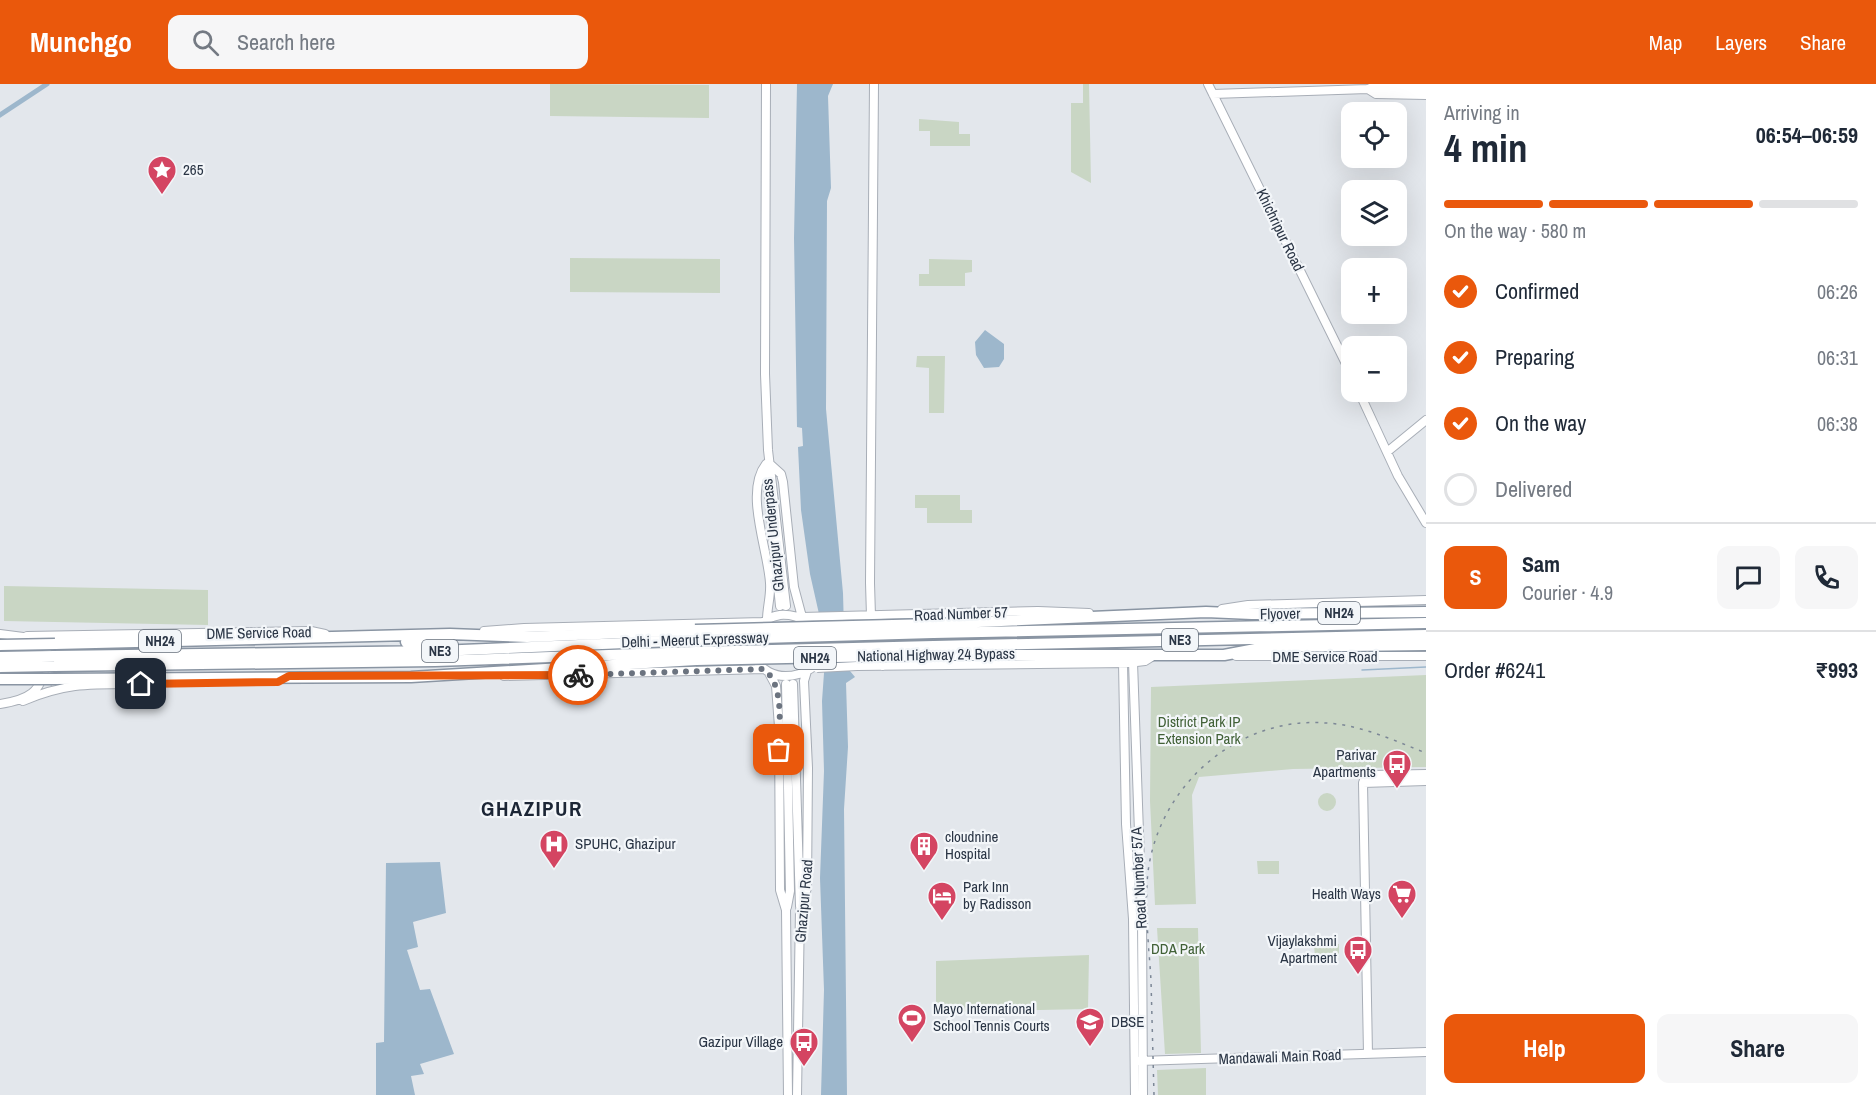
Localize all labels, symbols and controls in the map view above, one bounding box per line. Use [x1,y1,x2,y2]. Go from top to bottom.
search box [168,15,588,69]
text: Munchgo [30,23,132,61]
icon: search [189,26,222,59]
text: Search here [237,27,335,57]
text: Map [1649,28,1682,57]
text: Layers [1715,28,1767,57]
text: Share [1800,28,1846,57]
text: Arriving in [1444,99,1520,126]
map controls [1341,102,1407,402]
button: locate [1341,102,1407,168]
text: 06:54–06:59 [1756,120,1858,150]
text: 4 min [1444,122,1528,174]
place icon: 265 [146,154,178,196]
place label: 265 [183,159,204,180]
button: layers [1341,180,1407,246]
street label: Khichripur Road [1251,185,1310,275]
text: On the way · 580 m [1444,217,1586,244]
button: + [1341,258,1407,324]
icon: check [1444,275,1477,308]
text: Confirmed [1495,276,1579,306]
text: 06:26 [1817,278,1858,305]
button: − [1341,336,1407,402]
icon: check [1444,341,1477,374]
text: Preparing [1495,342,1574,372]
text: 06:31 [1817,344,1858,371]
icon: check [1444,407,1477,440]
text: On the way [1495,408,1586,438]
text: 06:38 [1817,410,1858,437]
text: Delivered [1495,474,1572,504]
street label: Ghazipur Underpass [756,478,789,593]
button: chat [1717,546,1780,609]
button: phone [1795,546,1858,609]
text: Sam [1522,549,1560,579]
text: S [1469,562,1482,592]
text: Courier · 4.9 [1522,579,1613,606]
street label: Road Number 57 [914,601,1008,626]
road number: NH24 [1318,602,1360,624]
street label: Flyover [1260,603,1300,624]
street label: DME Service Road [206,621,312,644]
street label: Delhi - Meerut Expressway [621,626,770,653]
road number: NE3 [1162,629,1198,651]
road number: NH24 [139,630,181,652]
road number: NE3 [422,640,458,662]
street label: National Highway 24 Bypass [857,643,1015,666]
courier [548,645,608,705]
street label: DME Service Road [1272,646,1378,667]
road number: NH24 [794,647,836,669]
text: Order #6241 [1444,655,1545,685]
text: ₹993 [1815,655,1858,685]
pin [115,658,166,709]
icon: bike [562,659,595,692]
icon: home [124,667,157,700]
park label: District Park IP Extension Park [1157,711,1242,749]
pin [753,724,804,775]
icon: bag [762,733,795,766]
place label: Parivar Apartments [1312,744,1376,782]
bus stop icon: Parivar Apartments [1381,748,1413,790]
district label: GHAZIPUR [481,794,583,823]
place label: cloudnine Hospital [945,826,999,864]
street label: Road Number 57A [1125,826,1152,929]
hospital icon: SPUHC, Ghazipur [538,828,570,870]
building icon: cloudnine Hospital [908,830,940,872]
place label: SPUHC, Ghazipur [575,833,676,854]
street label: Ghazipur Road [789,858,818,943]
place label: Park Inn by Radisson [963,876,1031,914]
supermarket icon: Health Ways [1386,878,1418,920]
hotel icon: Park Inn by Radisson [926,880,958,922]
place label: Health Ways [1312,883,1381,904]
place label: Vijaylakshmi Apartment [1267,930,1338,968]
bus stop icon: Vijaylakshmi Apartment [1342,934,1374,976]
park label: DDA Park [1151,938,1206,959]
place label: Mayo International School Tennis Courts [933,998,1050,1036]
sports icon: Mayo International School Tennis Courts [896,1002,928,1044]
school or university icon: DBSE [1074,1006,1106,1048]
place label: DBSE [1111,1011,1145,1032]
button: Help [1444,1014,1645,1083]
button: Share [1657,1014,1858,1083]
bus stop icon: Gazipur Village [788,1026,820,1068]
place label: Gazipur Village [698,1031,783,1052]
street label: Mandawali Main Road [1218,1044,1342,1069]

